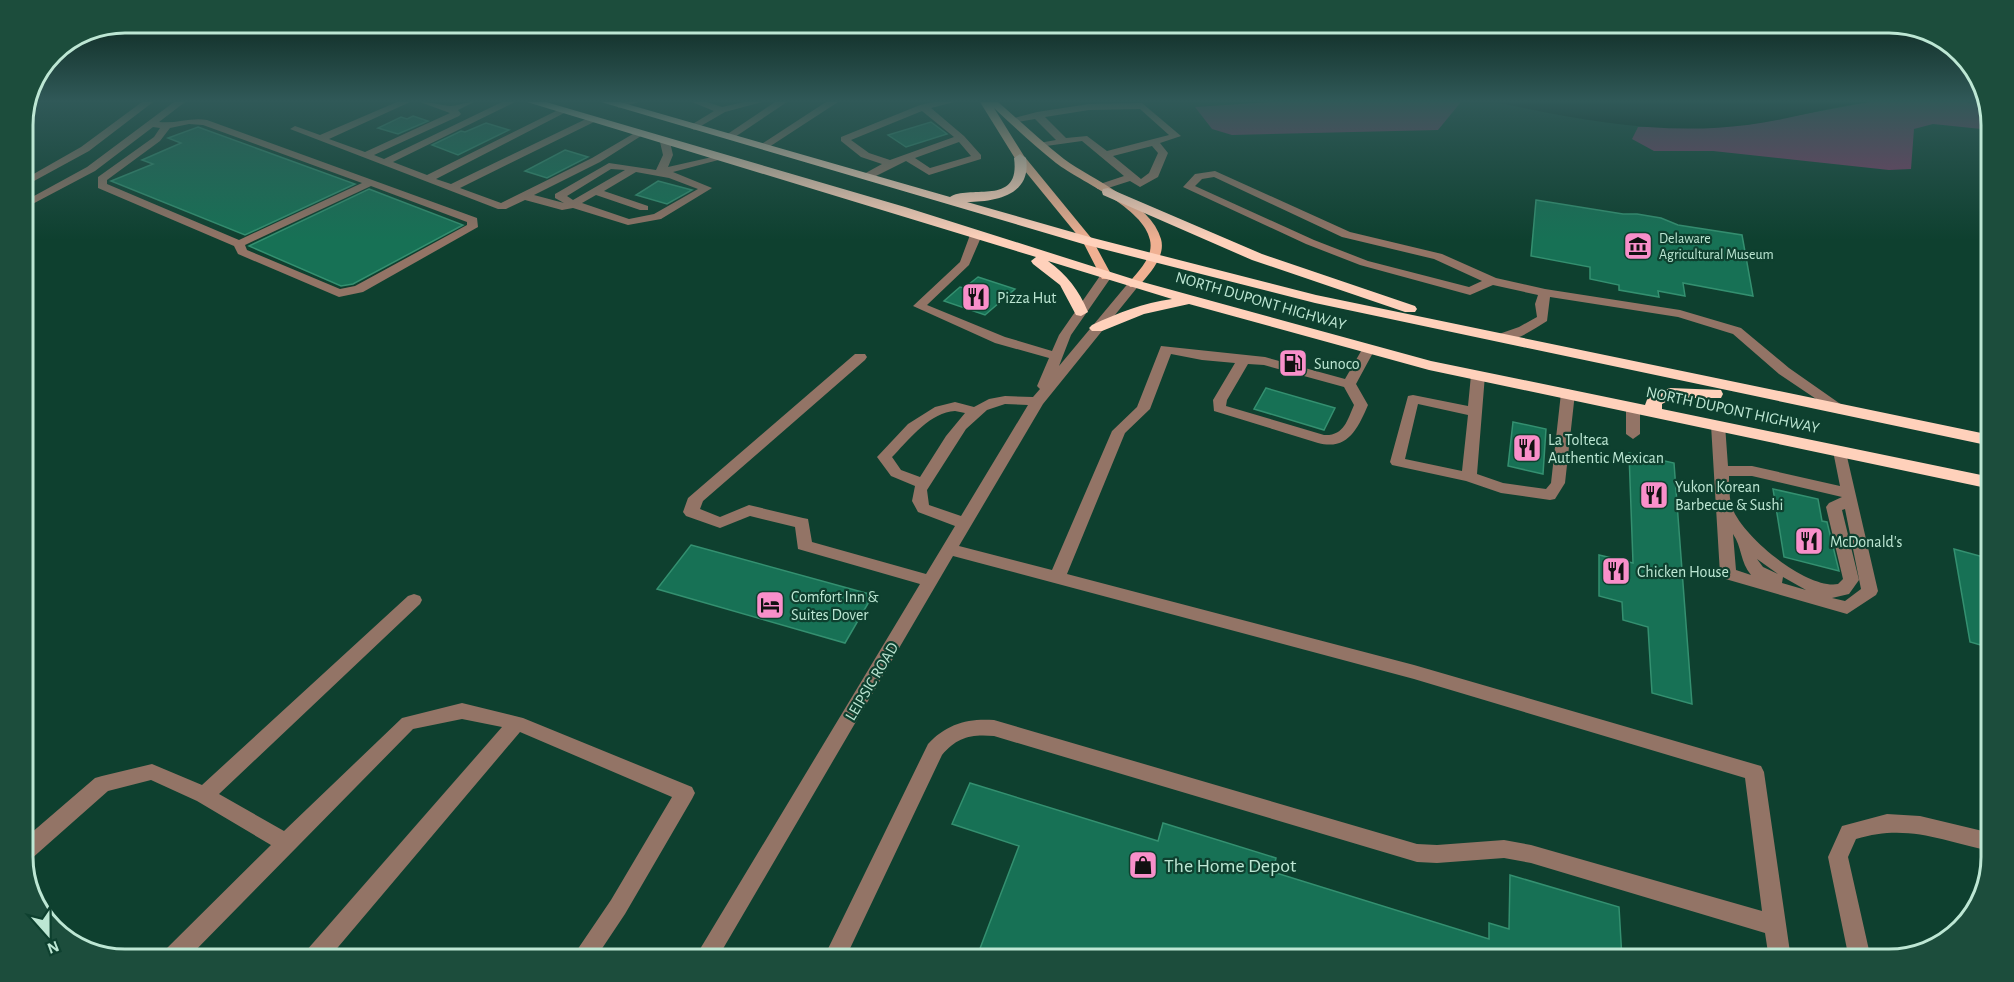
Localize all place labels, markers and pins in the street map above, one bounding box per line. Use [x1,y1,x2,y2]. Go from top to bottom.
museum icon: Delaware Agricultural Museum [1622,230,1654,262]
place label: Delaware Agricultural Museum [1659,232,1774,262]
restaurant icon: Pizza Hut [960,281,992,313]
place label: Pizza Hut [997,290,1056,306]
fuel station icon: Sunoco [1277,347,1309,379]
place label: Sunoco [1314,356,1360,372]
restaurant icon: La Tolteca Authentic Mexican [1511,432,1543,464]
place label: La Tolteca Authentic Mexican [1548,432,1664,466]
restaurant icon: Yukon Korean Barbecue & Sushi [1638,479,1670,511]
place label: Yukon Korean Barbecue & Sushi [1675,479,1784,513]
restaurant icon: McDonald's [1793,525,1825,557]
place label: McDonald's [1830,534,1903,550]
restaurant icon: Chicken House [1600,555,1632,587]
place label: Chicken House [1637,564,1729,580]
hotel icon: Comfort Inn & Suites Dover [754,589,786,621]
place label: Comfort Inn & Suites Dover [791,589,879,623]
shop icon: The Home Depot [1127,849,1159,881]
place label: The Home Depot [1164,856,1297,876]

